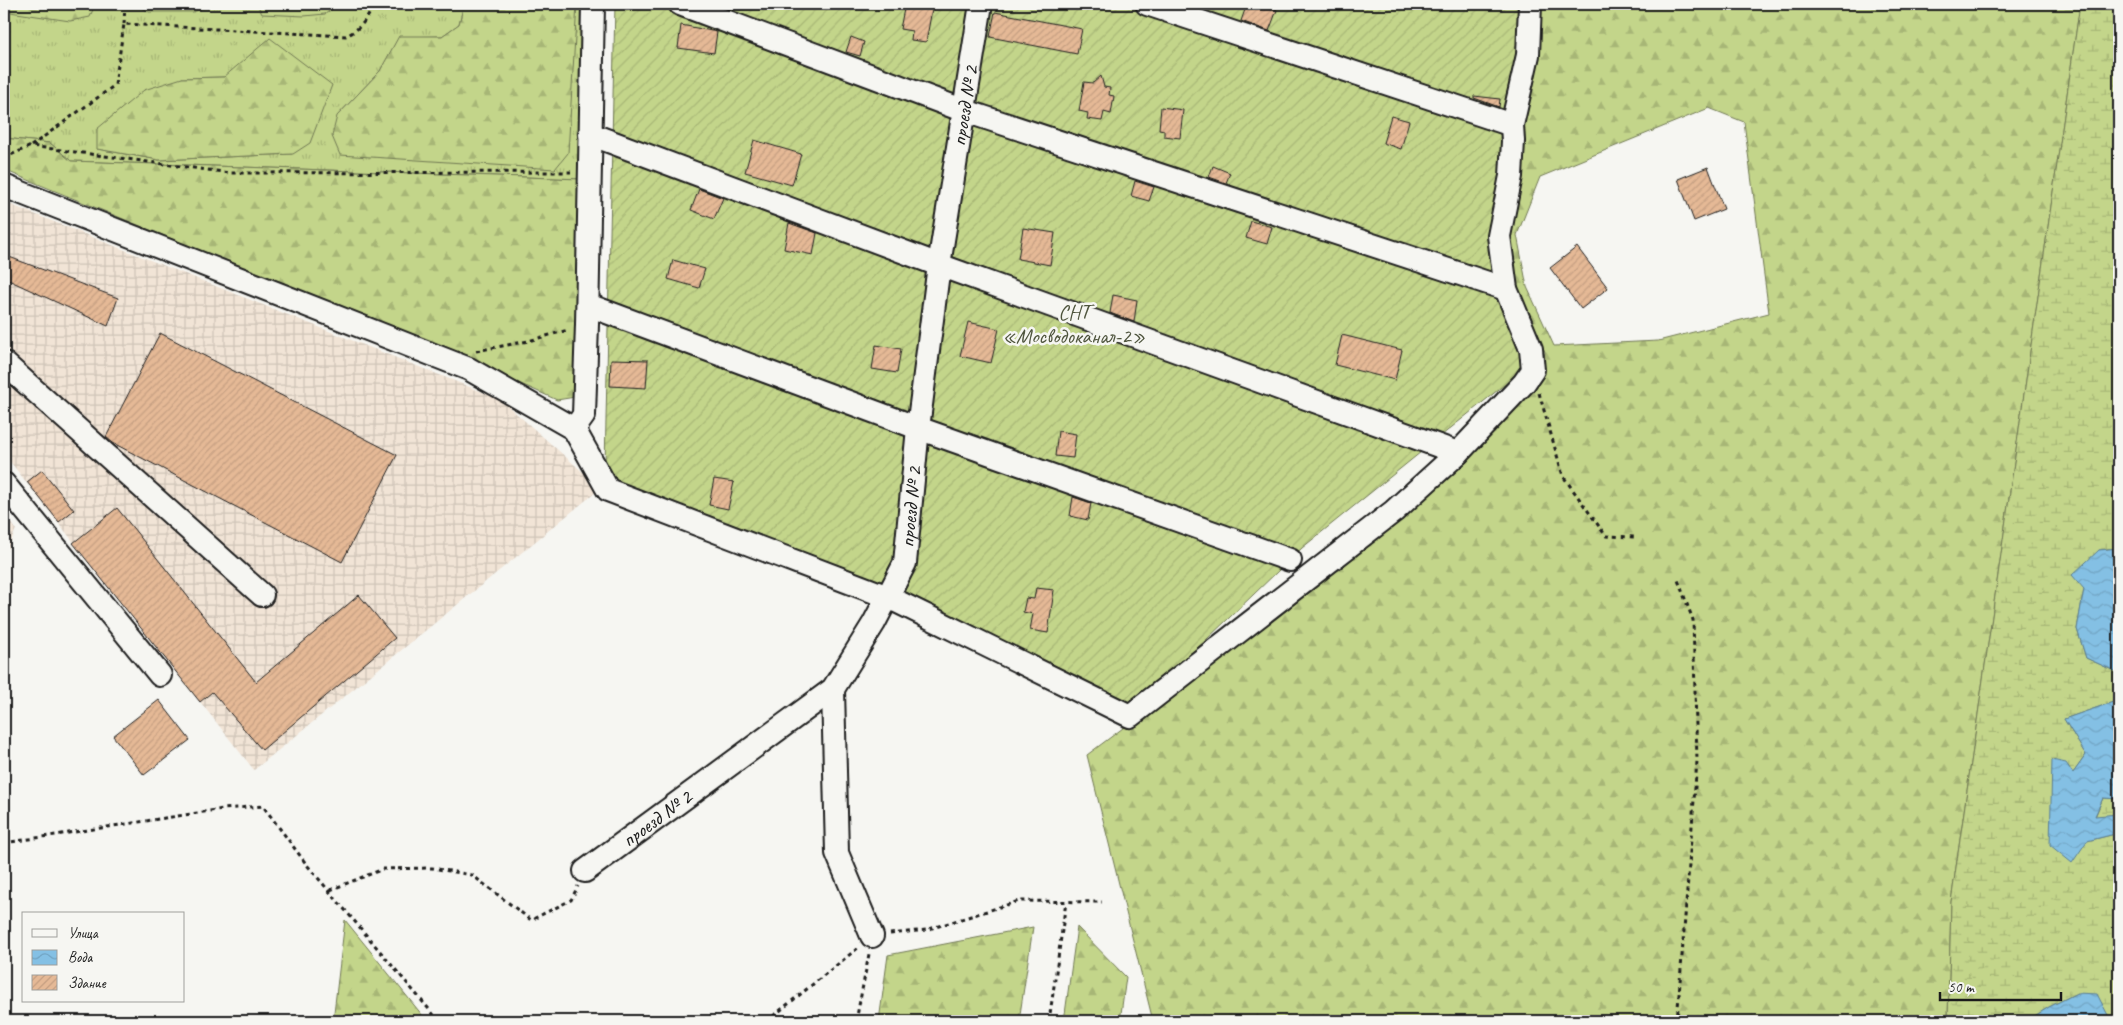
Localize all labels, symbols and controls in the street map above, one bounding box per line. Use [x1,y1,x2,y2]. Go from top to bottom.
street label: проезд № 2 [945,62,984,148]
park label: СНТ «Мосводоканал-2» [1003,299,1146,349]
street label: проезд № 2 [894,464,927,549]
street label: проезд № 2 [617,783,698,853]
legend [22,912,185,1002]
text: Улица [68,924,99,943]
text: Вода [68,948,93,967]
scale bar [1940,970,2062,1002]
text: Здание [68,974,107,993]
text: 50 m [1948,978,1975,997]

